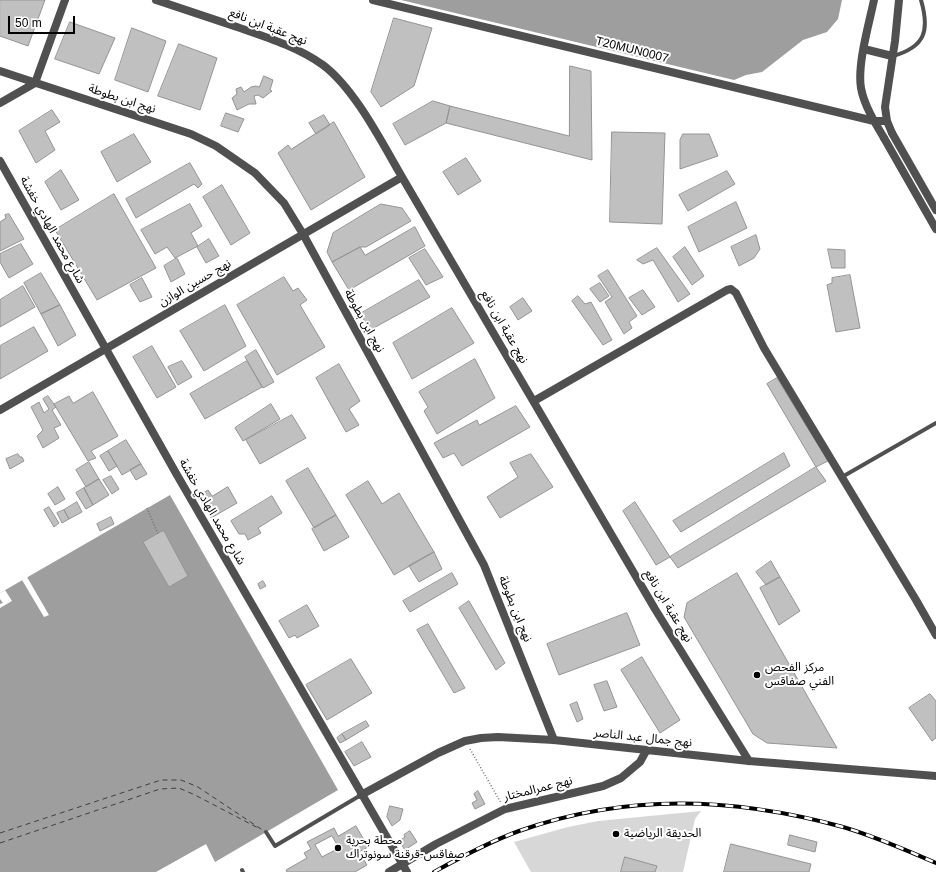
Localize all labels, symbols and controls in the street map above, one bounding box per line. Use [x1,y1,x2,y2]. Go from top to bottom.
street label: نهج عقبة ابن نافع [227,6,309,48]
scale bar [10,8,77,34]
text: 50 m [15,16,42,30]
street label: T20MUN0007 [594,34,670,66]
street label: نهج ابن بطوطة [86,81,158,117]
street label: شارع محمد الهادي خفشة [17,174,87,286]
street label: نهج حسين الوازن [156,256,234,310]
street label: نهج ابن بطوطة [341,287,387,355]
street label: نهج عقبة ابن نافع [477,288,531,366]
street label: شارع محمد الهادي خفشة [176,456,248,568]
street label: نهج عقبة ابن نافع [641,567,695,645]
street label: نهج ابن بطوطة [495,574,535,644]
place label: مركز الفحص الفني صفاقس [765,661,834,689]
marker: مركز الفحص الفني صفاقس [752,670,762,680]
street label: نهج جمال عبد الناصر [593,726,693,750]
street label: نهج عمرالمختار [502,773,574,805]
place label: الحديقة الرياضية [624,827,701,841]
marker: الحديقة الرياضية [611,829,621,839]
place label: محطة بحرية صفاقس-قرقنة سونوتراك [346,834,465,862]
marker: محطة بحرية صفاقس-قرقنة سونوتراك [333,843,343,853]

